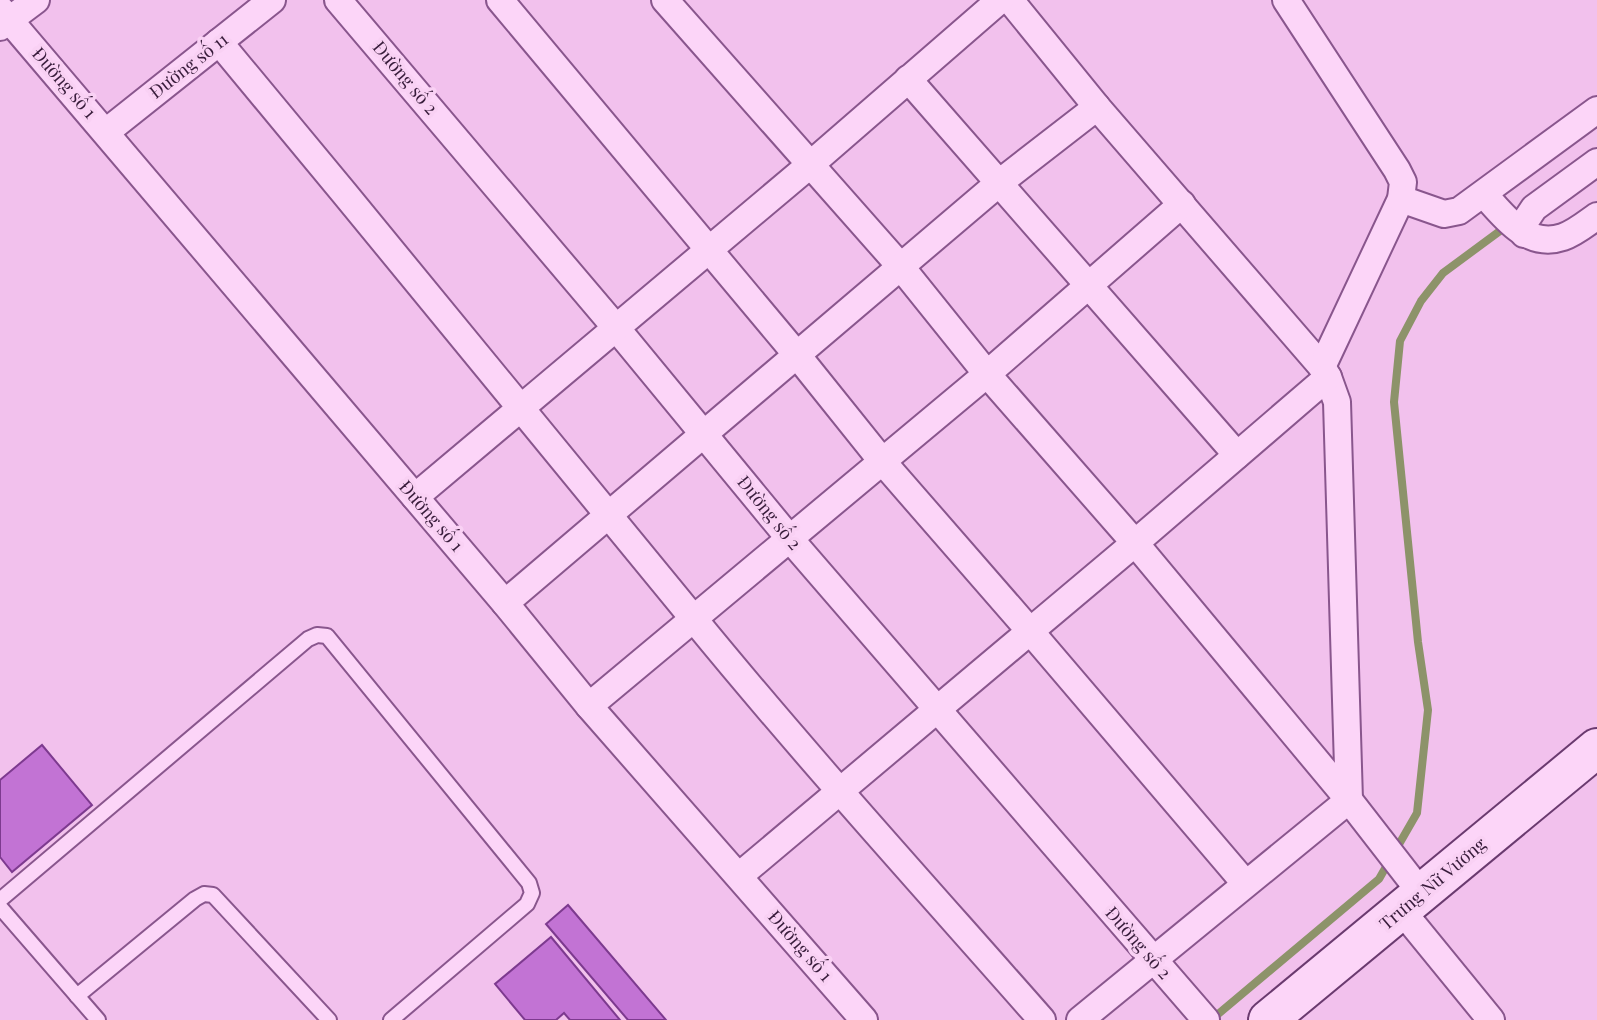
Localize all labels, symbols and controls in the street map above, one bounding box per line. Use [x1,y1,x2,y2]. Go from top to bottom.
street label: Đường số 11 [143,25,233,103]
street label: Đường số 2 [368,34,445,119]
street label: Đường số 1 [27,40,104,123]
street label: Đường số 2 [732,469,809,554]
street label: Đường số 1 [394,473,471,556]
street label: Trưng Nữ Vương [1374,831,1491,935]
street label: Đường số 2 [1101,900,1178,984]
street label: Đường số 1 [763,903,840,986]

